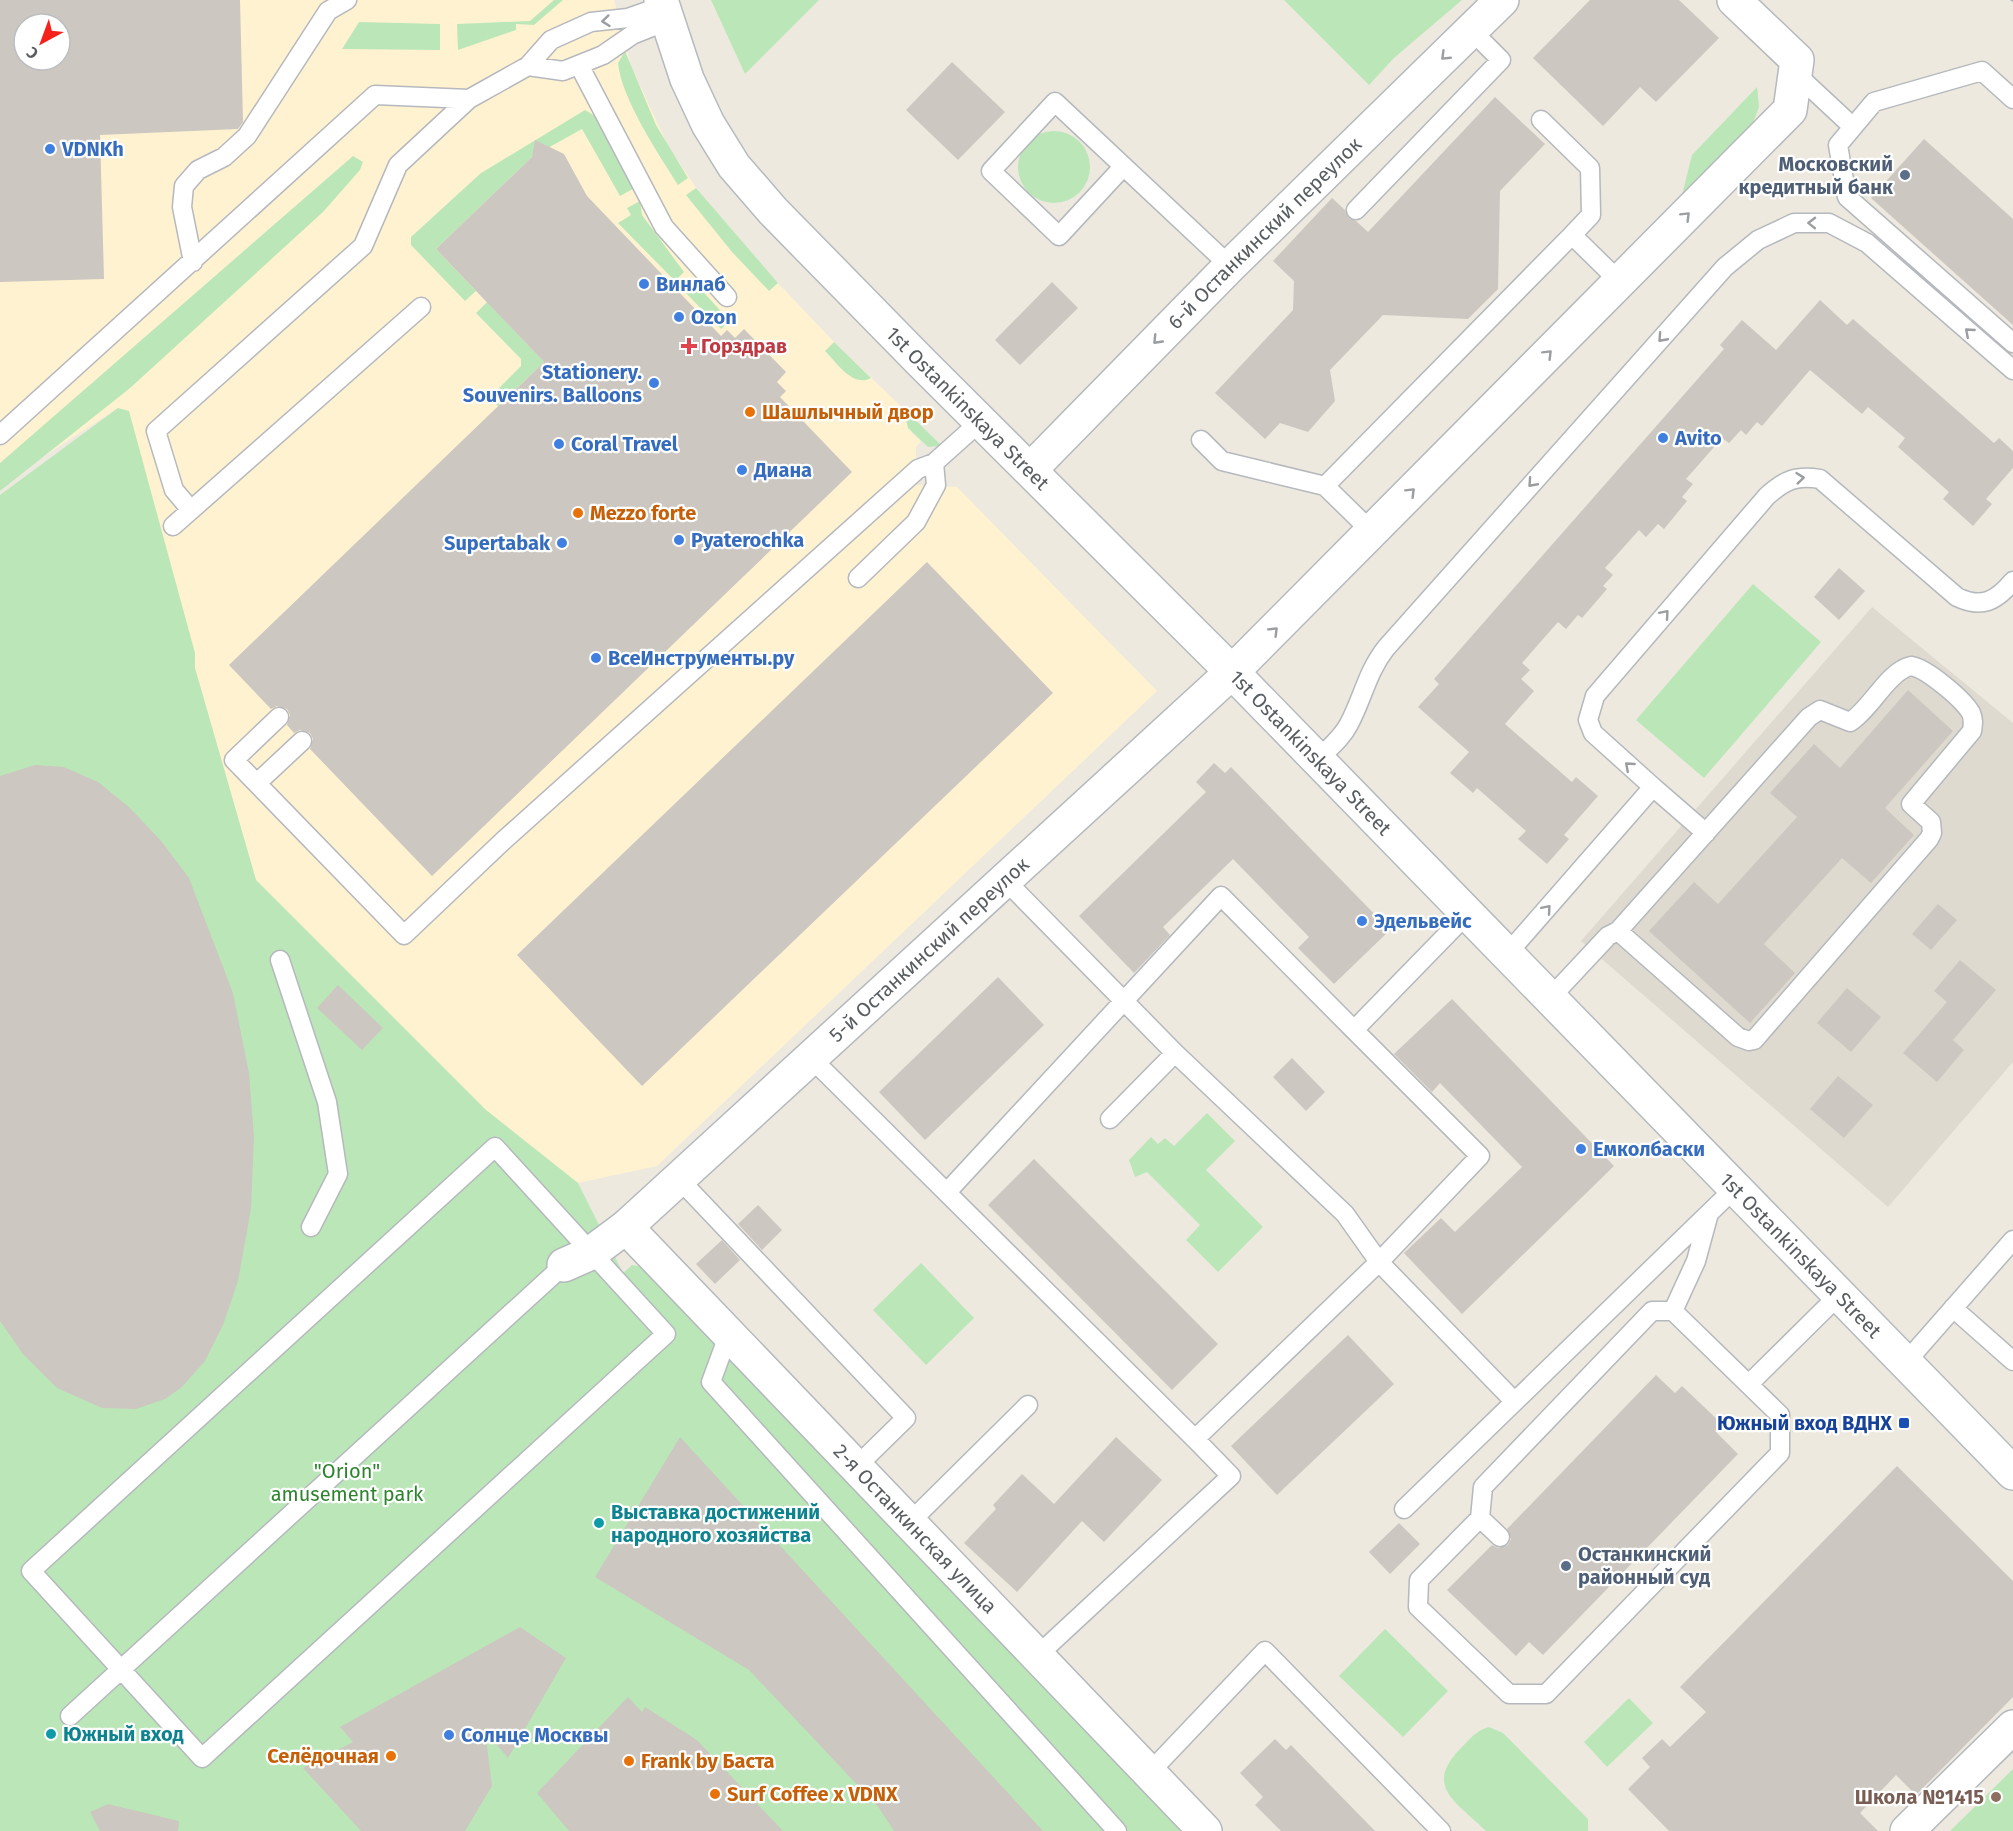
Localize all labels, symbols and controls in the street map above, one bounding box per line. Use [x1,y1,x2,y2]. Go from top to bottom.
north arrow [12,12,72,72]
one-way arrow [602,14,611,26]
text: С [22,42,42,63]
one-way arrow [1441,48,1452,59]
street label: 6-й Останкинский переулок [1163,132,1367,334]
place label: VDNKh [61,137,124,161]
marker: VDNKh [43,142,57,156]
place label: Московский кредитный банк [1739,152,1894,199]
marker: Московский кредитный банк [1898,168,1912,182]
one-way arrow [1678,212,1689,223]
one-way arrow [1807,217,1816,229]
place label: Винлаб [656,272,726,296]
marker: Винлаб [637,277,651,291]
place label: Ozon [691,305,737,329]
marker: Ozon [672,310,686,324]
street label: 1st Ostankinskaya Street [881,322,1055,496]
one-way arrow [1965,328,1976,339]
one-way arrow [1658,331,1669,342]
place label: Горздрав [701,334,787,358]
one-way arrow [1153,334,1164,344]
marker: Горздрав [682,339,696,353]
one-way arrow [1542,350,1552,361]
place label: Stationery. Souvenirs. Balloons [463,360,642,407]
marker: Stationery. Souvenirs. Balloons [647,376,661,390]
place label: Шашлычный двор [762,400,934,424]
marker: Шашлычный двор [743,405,757,419]
place label: Avito [1674,426,1722,450]
marker: Avito [1656,431,1670,445]
place label: Coral Travel [571,432,678,456]
marker: Coral Travel [552,437,566,451]
place label: Диана [753,458,812,482]
marker: Диана [735,463,749,477]
one-way arrow [1795,472,1805,485]
one-way arrow [1528,476,1539,487]
one-way arrow [1404,489,1415,499]
place label: Mezzo forte [590,501,696,525]
marker: Mezzo forte [571,506,585,520]
place label: Pyaterochka [691,528,804,552]
place label: Supertabak [444,531,551,555]
marker: Pyaterochka [672,533,686,547]
marker: Supertabak [555,536,569,550]
one-way arrow [1658,610,1669,621]
one-way arrow [1266,627,1277,638]
place label: ВсеИнструменты.ру [608,646,795,670]
marker: ВсеИнструменты.ру [589,651,603,665]
street label: 1st Ostankinskaya Street [1225,665,1397,841]
one-way arrow [1624,762,1635,773]
street label: 5-й Останкинский переулок [824,852,1034,1047]
one-way arrow [1539,905,1550,916]
place label: Эдельвейс [1374,909,1472,933]
marker: Эдельвейс [1355,914,1369,928]
place label: Емколбаски [1593,1137,1705,1161]
marker: Емколбаски [1574,1142,1588,1156]
street label: 1st Ostankinskaya Street [1715,1168,1887,1343]
place label: Южный вход ВДНХ [1717,1411,1892,1435]
marker: Южный вход ВДНХ [1897,1416,1911,1430]
street label: 2-я Останкинская улица [829,1439,1002,1618]
park label: "Orion" amusement park [271,1459,424,1506]
place label: Выставка достижений народного хозяйства [611,1500,820,1547]
marker: Выставка достижений народного хозяйства [592,1516,606,1530]
place label: Останкинский районный суд [1578,1542,1711,1589]
marker: Останкинский районный суд [1559,1559,1573,1573]
place label: Южный вход [63,1722,183,1746]
place label: Солнце Москвы [461,1723,608,1747]
marker: Южный вход [44,1727,58,1741]
marker: Солнце Москвы [442,1728,456,1742]
place label: Селёдочная [267,1744,379,1768]
marker: Селёдочная [384,1749,398,1763]
place label: Frank by Баста [641,1749,775,1773]
marker: Frank by Баста [622,1754,636,1768]
place label: Surf Coffee x VDNX [727,1782,898,1806]
place label: Школа №1415 [1855,1785,1984,1809]
marker: Surf Coffee x VDNX [708,1787,722,1801]
marker: Школа №1415 [1989,1790,2003,1804]

